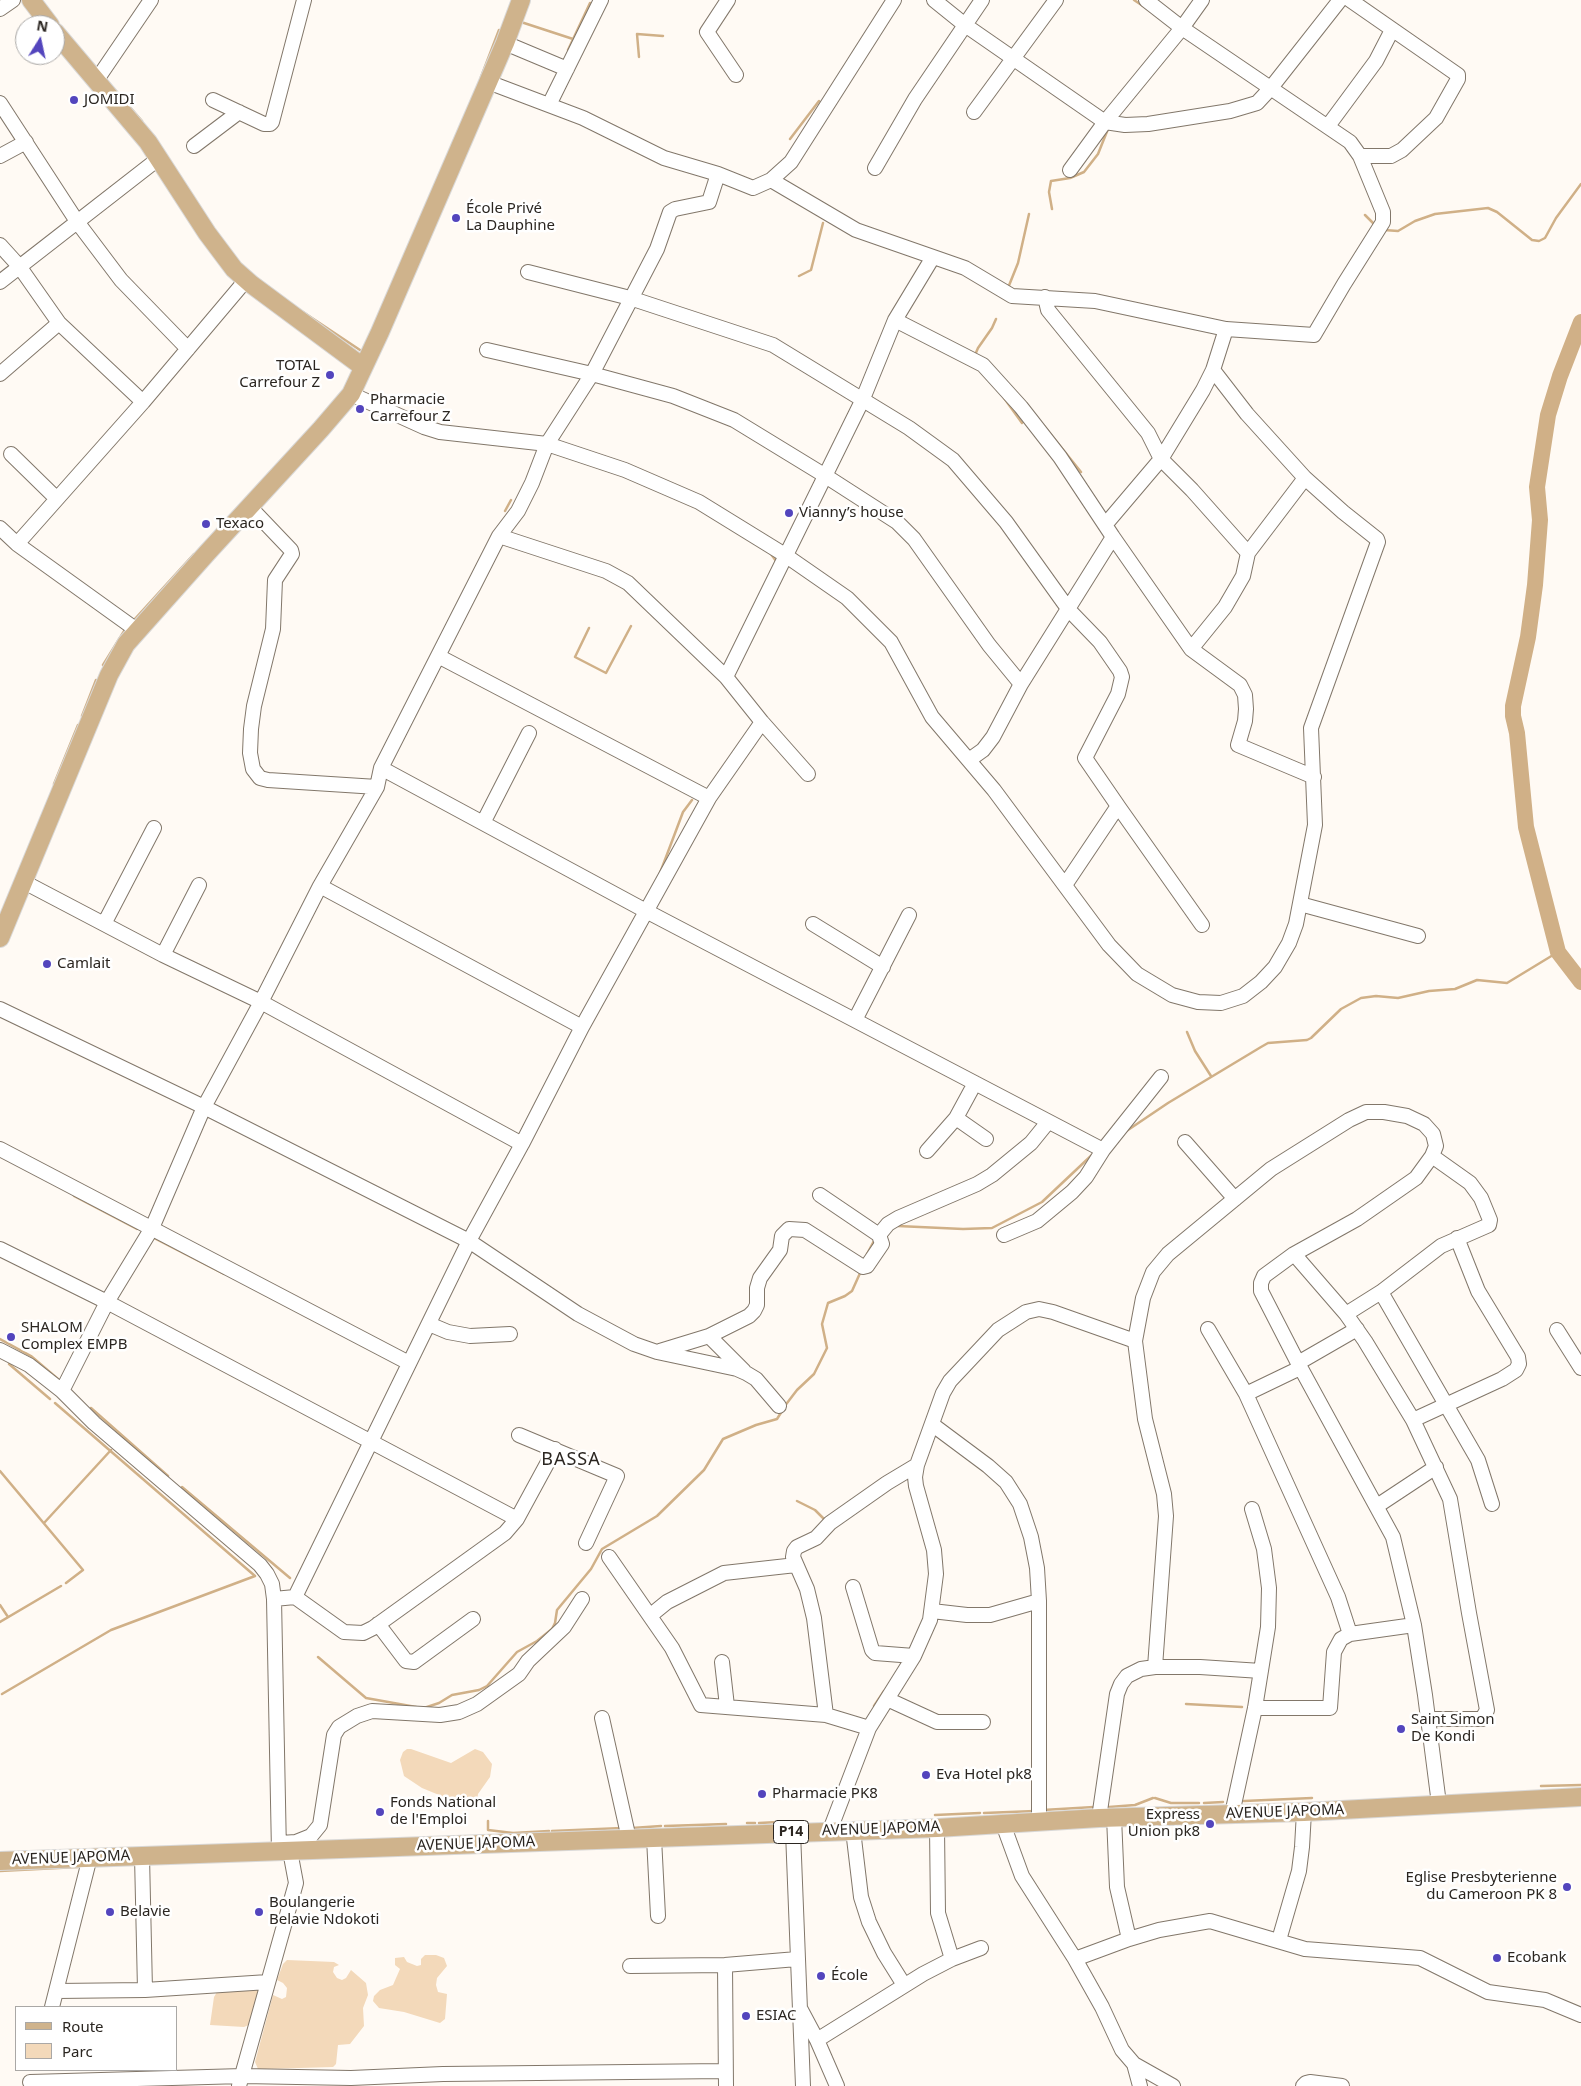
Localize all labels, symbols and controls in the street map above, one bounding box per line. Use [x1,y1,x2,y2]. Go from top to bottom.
north arrow [15,15,65,65]
text: N [35,15,50,36]
place label: JOMIDI [84,91,135,109]
marker: JOMIDI [68,94,80,106]
place label: École Privé La Dauphine [466,200,555,235]
marker: École Privé La Dauphine [450,212,462,224]
place label: TOTAL Carrefour Z [239,357,320,392]
marker: TOTAL Carrefour Z [324,369,336,381]
place label: Pharmacie Carrefour Z [370,391,451,426]
marker: Pharmacie Carrefour Z [354,403,366,415]
place label: Vianny’s house [799,504,904,522]
marker: Vianny’s house [783,507,795,519]
place label: Texaco [216,515,264,533]
marker: Texaco [200,518,212,530]
place label: Camlait [57,955,110,973]
marker: Camlait [41,958,53,970]
place label: SHALOM Complex EMPB [21,1319,127,1354]
marker: SHALOM Complex EMPB [5,1331,17,1343]
district label: BASSA [541,1449,601,1471]
place label: Saint Simon De Kondi [1411,1711,1495,1746]
marker: Saint Simon De Kondi [1395,1723,1407,1735]
place label: Eva Hotel pk8 [936,1766,1032,1784]
marker: Eva Hotel pk8 [920,1769,932,1781]
place label: Pharmacie PK8 [772,1785,878,1803]
marker: Pharmacie PK8 [756,1788,768,1800]
place label: Fonds National de l'Emploi [390,1794,496,1829]
street label: AVENUE JAPOMA [1225,1801,1345,1823]
marker: Fonds National de l'Emploi [374,1806,386,1818]
place label: Express Union pk8 [1128,1806,1200,1841]
street label: AVENUE JAPOMA [821,1818,941,1840]
marker: Express Union pk8 [1204,1818,1216,1830]
road number: P14 [774,1820,808,1844]
street label: AVENUE JAPOMA [416,1833,536,1855]
street label: AVENUE JAPOMA [11,1847,131,1869]
place label: Eglise Presbyterienne du Cameroon PK 8 [1406,1869,1557,1904]
marker: Eglise Presbyterienne du Cameroon PK 8 [1561,1881,1573,1893]
place label: Boulangerie Belavie Ndokoti [269,1894,379,1929]
place label: Belavie [120,1903,170,1921]
marker: Belavie [104,1906,116,1918]
marker: Boulangerie Belavie Ndokoti [253,1906,265,1918]
place label: Ecobank [1507,1949,1567,1967]
marker: Ecobank [1491,1952,1503,1964]
place label: École [831,1967,868,1985]
marker: École [815,1970,827,1982]
legend [15,2006,178,2071]
place label: ESIAC [756,2007,796,2025]
marker: ESIAC [740,2010,752,2022]
text: Route [62,2016,104,2036]
text: Parc [62,2041,93,2061]

